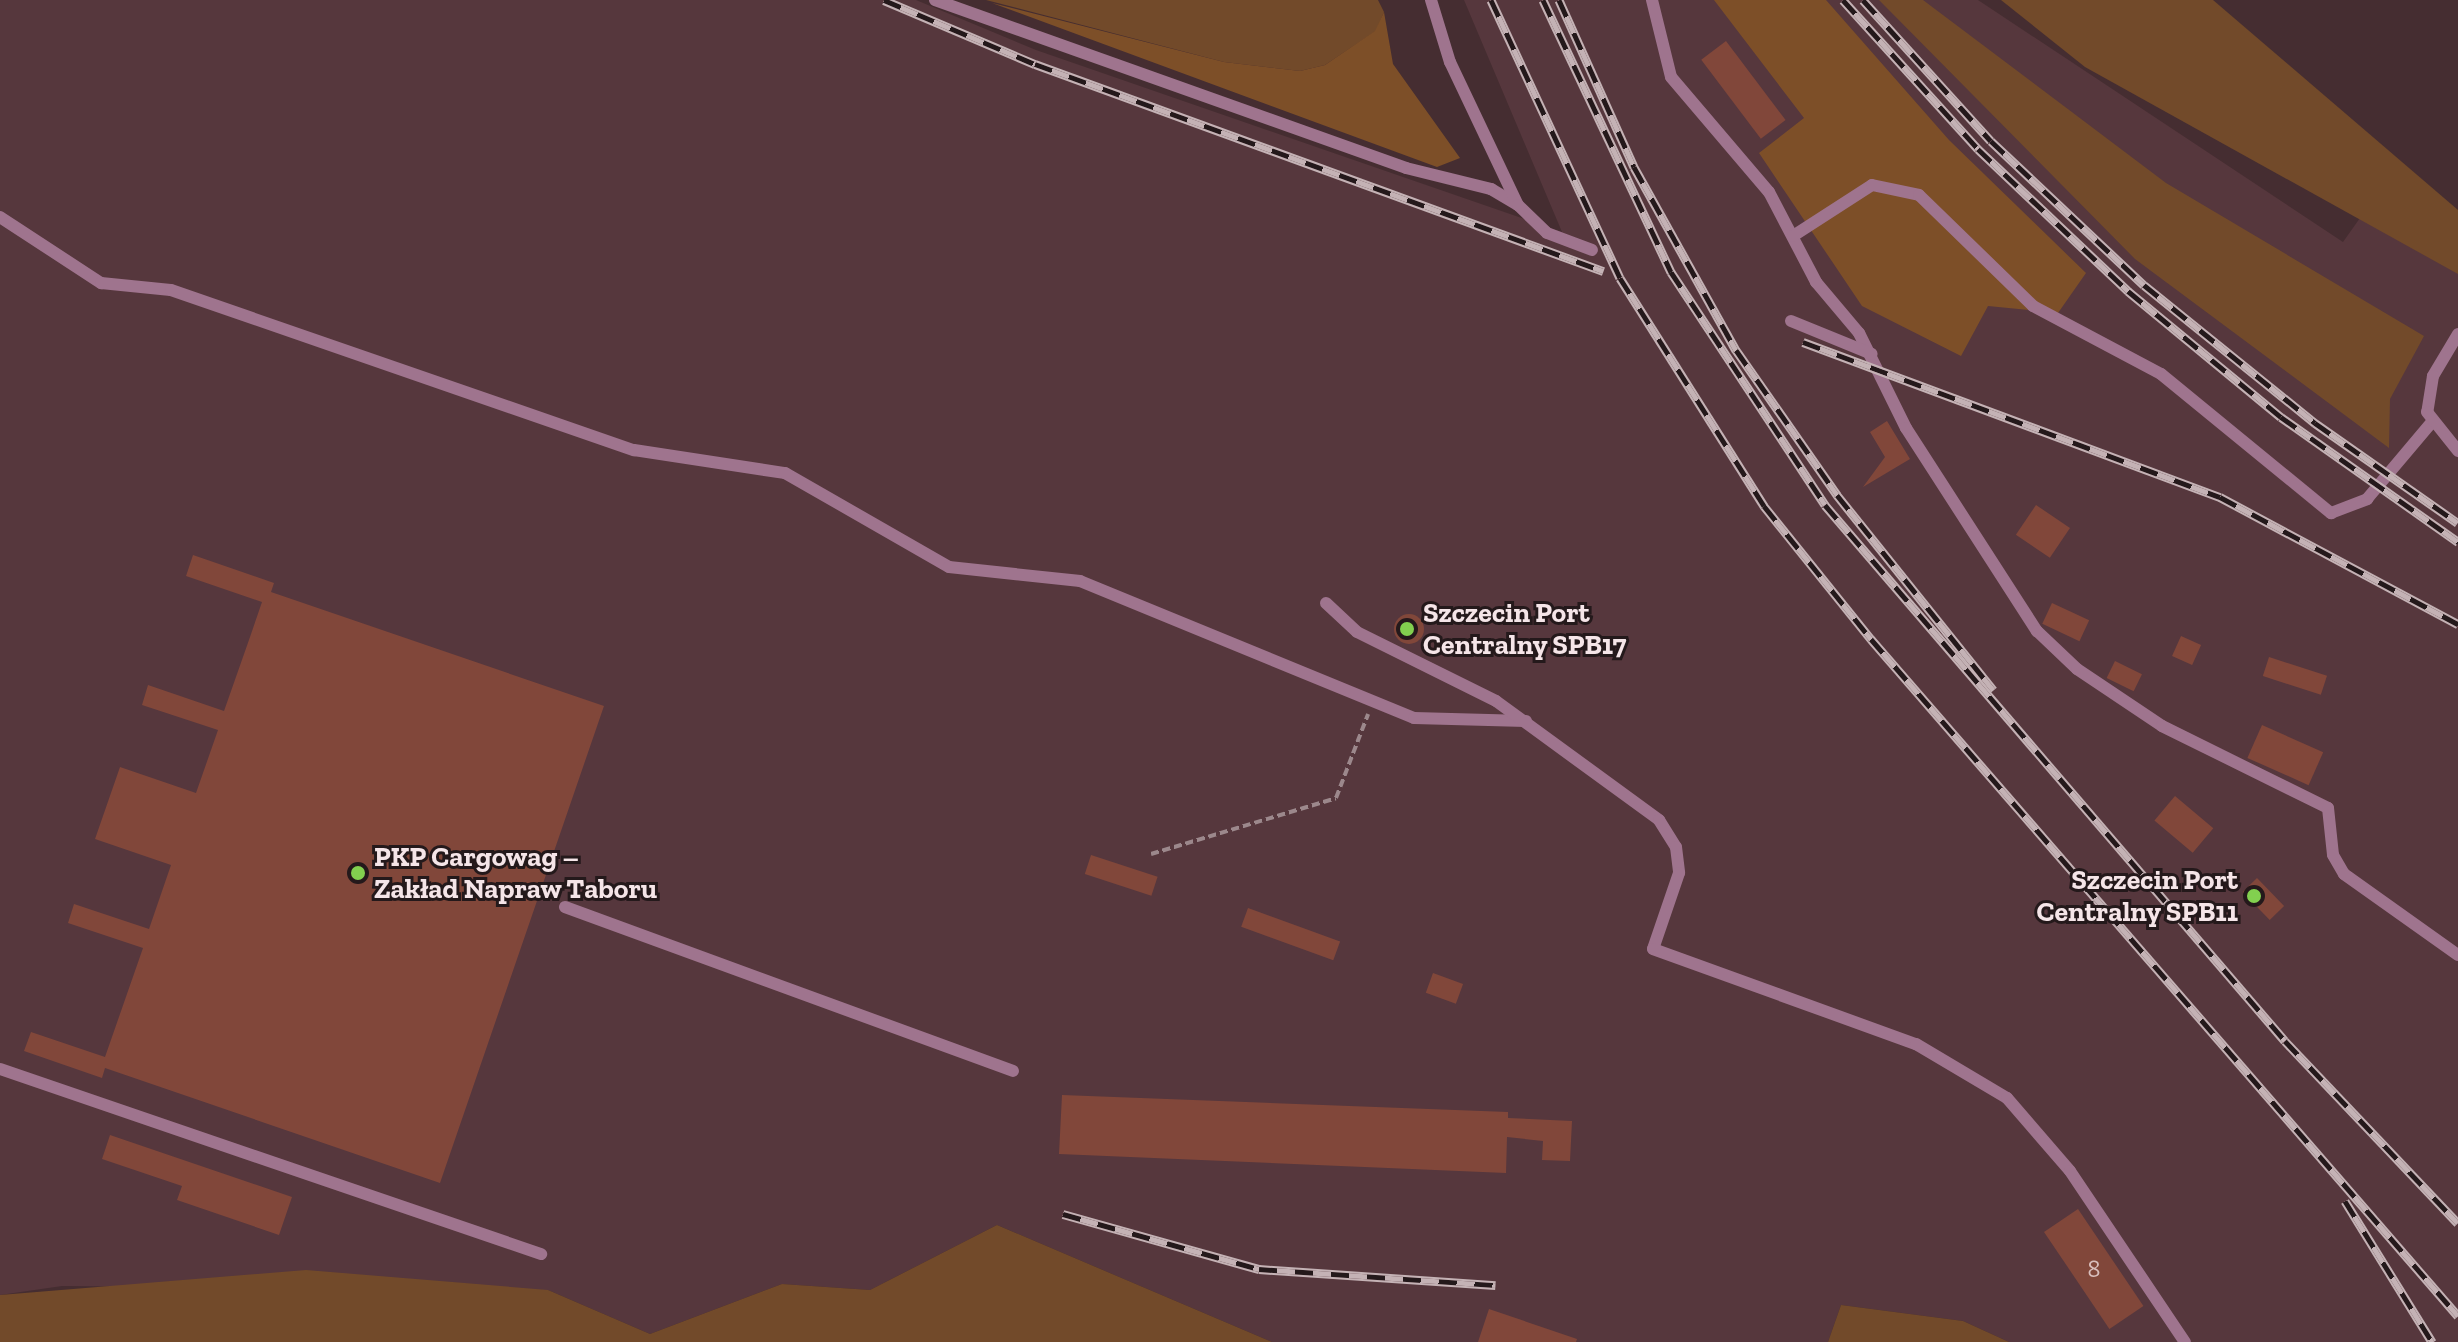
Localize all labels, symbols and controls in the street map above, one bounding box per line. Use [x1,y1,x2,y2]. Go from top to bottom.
place label: Szczecin Port Centralny SPB17 [1423,596,1627,662]
marker: Szczecin Port Centralny SPB17 [1398,620,1416,638]
place label: PKP Cargowag – Zakład Napraw Taboru [374,840,658,906]
place label: Szczecin Port Centralny SPB11 [2036,863,2238,929]
marker: PKP Cargowag – Zakład Napraw Taboru [349,864,367,882]
marker: Szczecin Port Centralny SPB11 [2245,887,2263,905]
house number: 8 [2088,1255,2100,1283]

